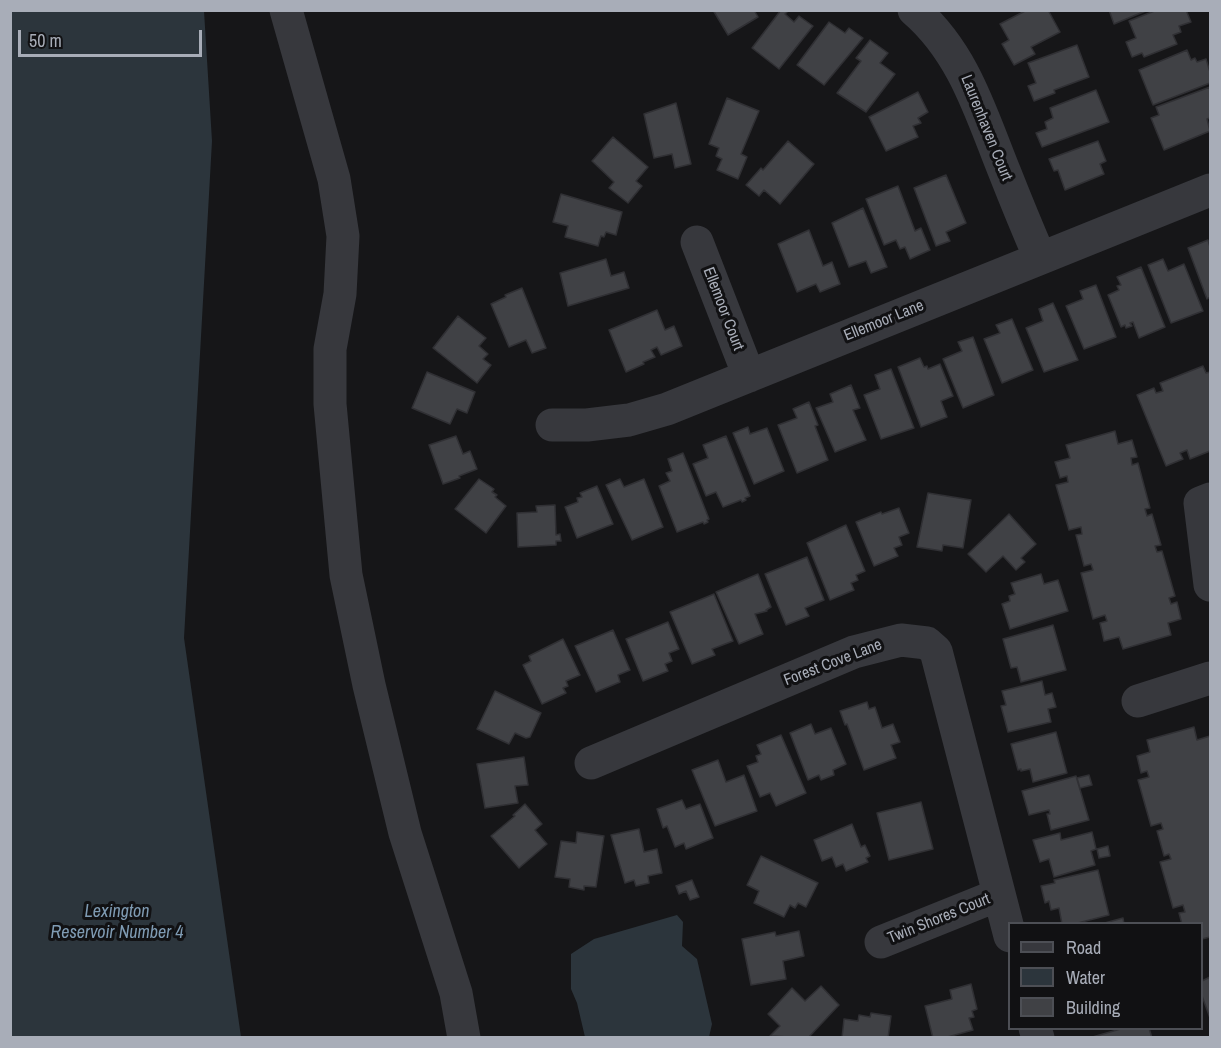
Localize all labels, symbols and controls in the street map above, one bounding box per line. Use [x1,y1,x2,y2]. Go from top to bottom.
scale bar [21,18,206,56]
text: 50 m [29,28,62,53]
street label: Laurenhaven Court [956,72,1016,184]
street label: Ellemoor Court [698,265,748,353]
street label: Ellemoor Lane [841,296,927,346]
street label: Forest Cove Lane [781,635,885,691]
street label: Twin Shores Court [885,890,993,948]
water label: Lexington Reservoir Number 4 [51,901,183,944]
legend [1008,922,1203,1030]
text: Road [1066,935,1101,960]
text: Water [1066,965,1105,990]
text: Building [1066,995,1120,1020]

